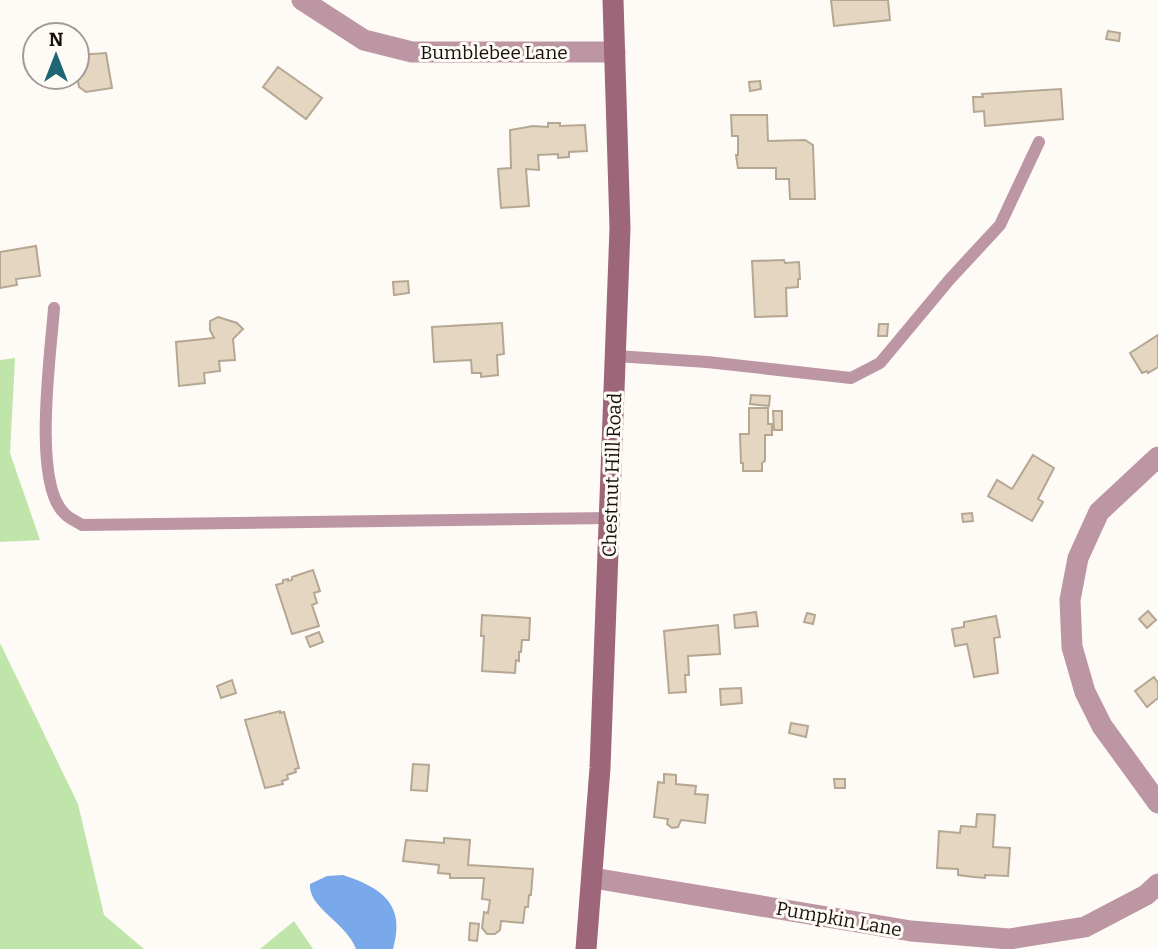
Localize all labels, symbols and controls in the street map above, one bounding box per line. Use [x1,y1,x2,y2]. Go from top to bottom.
north arrow [21,21,91,91]
text: N [49,28,64,51]
street label: Bumblebee Lane [420,41,568,64]
street label: Chestnut Hill Road [598,392,626,558]
street label: Pumpkin Lane [774,897,904,941]

